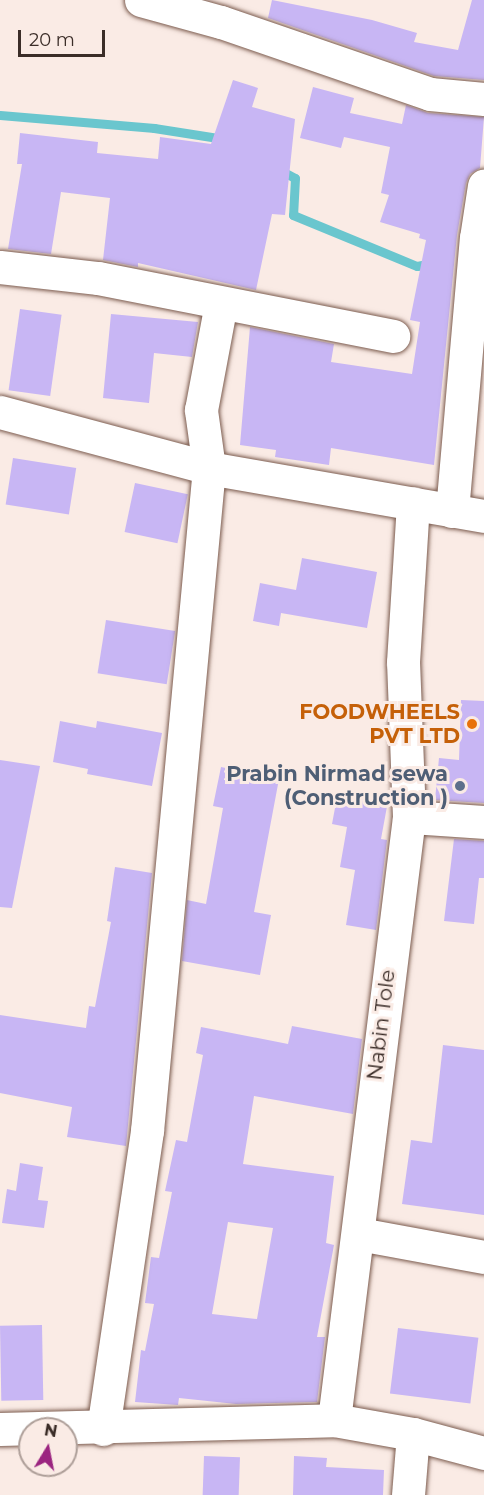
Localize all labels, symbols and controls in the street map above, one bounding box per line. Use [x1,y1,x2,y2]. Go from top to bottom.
scale bar [21,18,108,56]
text: 20 m [29,29,75,51]
place label: FOODWHEELS PVT LTD [299,699,460,749]
marker: FOODWHEELS PVT LTD [465,717,479,731]
place label: Prabin Nirmad sewa (Construction ) [226,761,448,811]
marker: Prabin Nirmad sewa (Construction ) [453,779,467,793]
street label: Nabin Tole [362,968,400,1082]
north arrow [18,1417,78,1477]
text: N [43,1420,59,1441]

